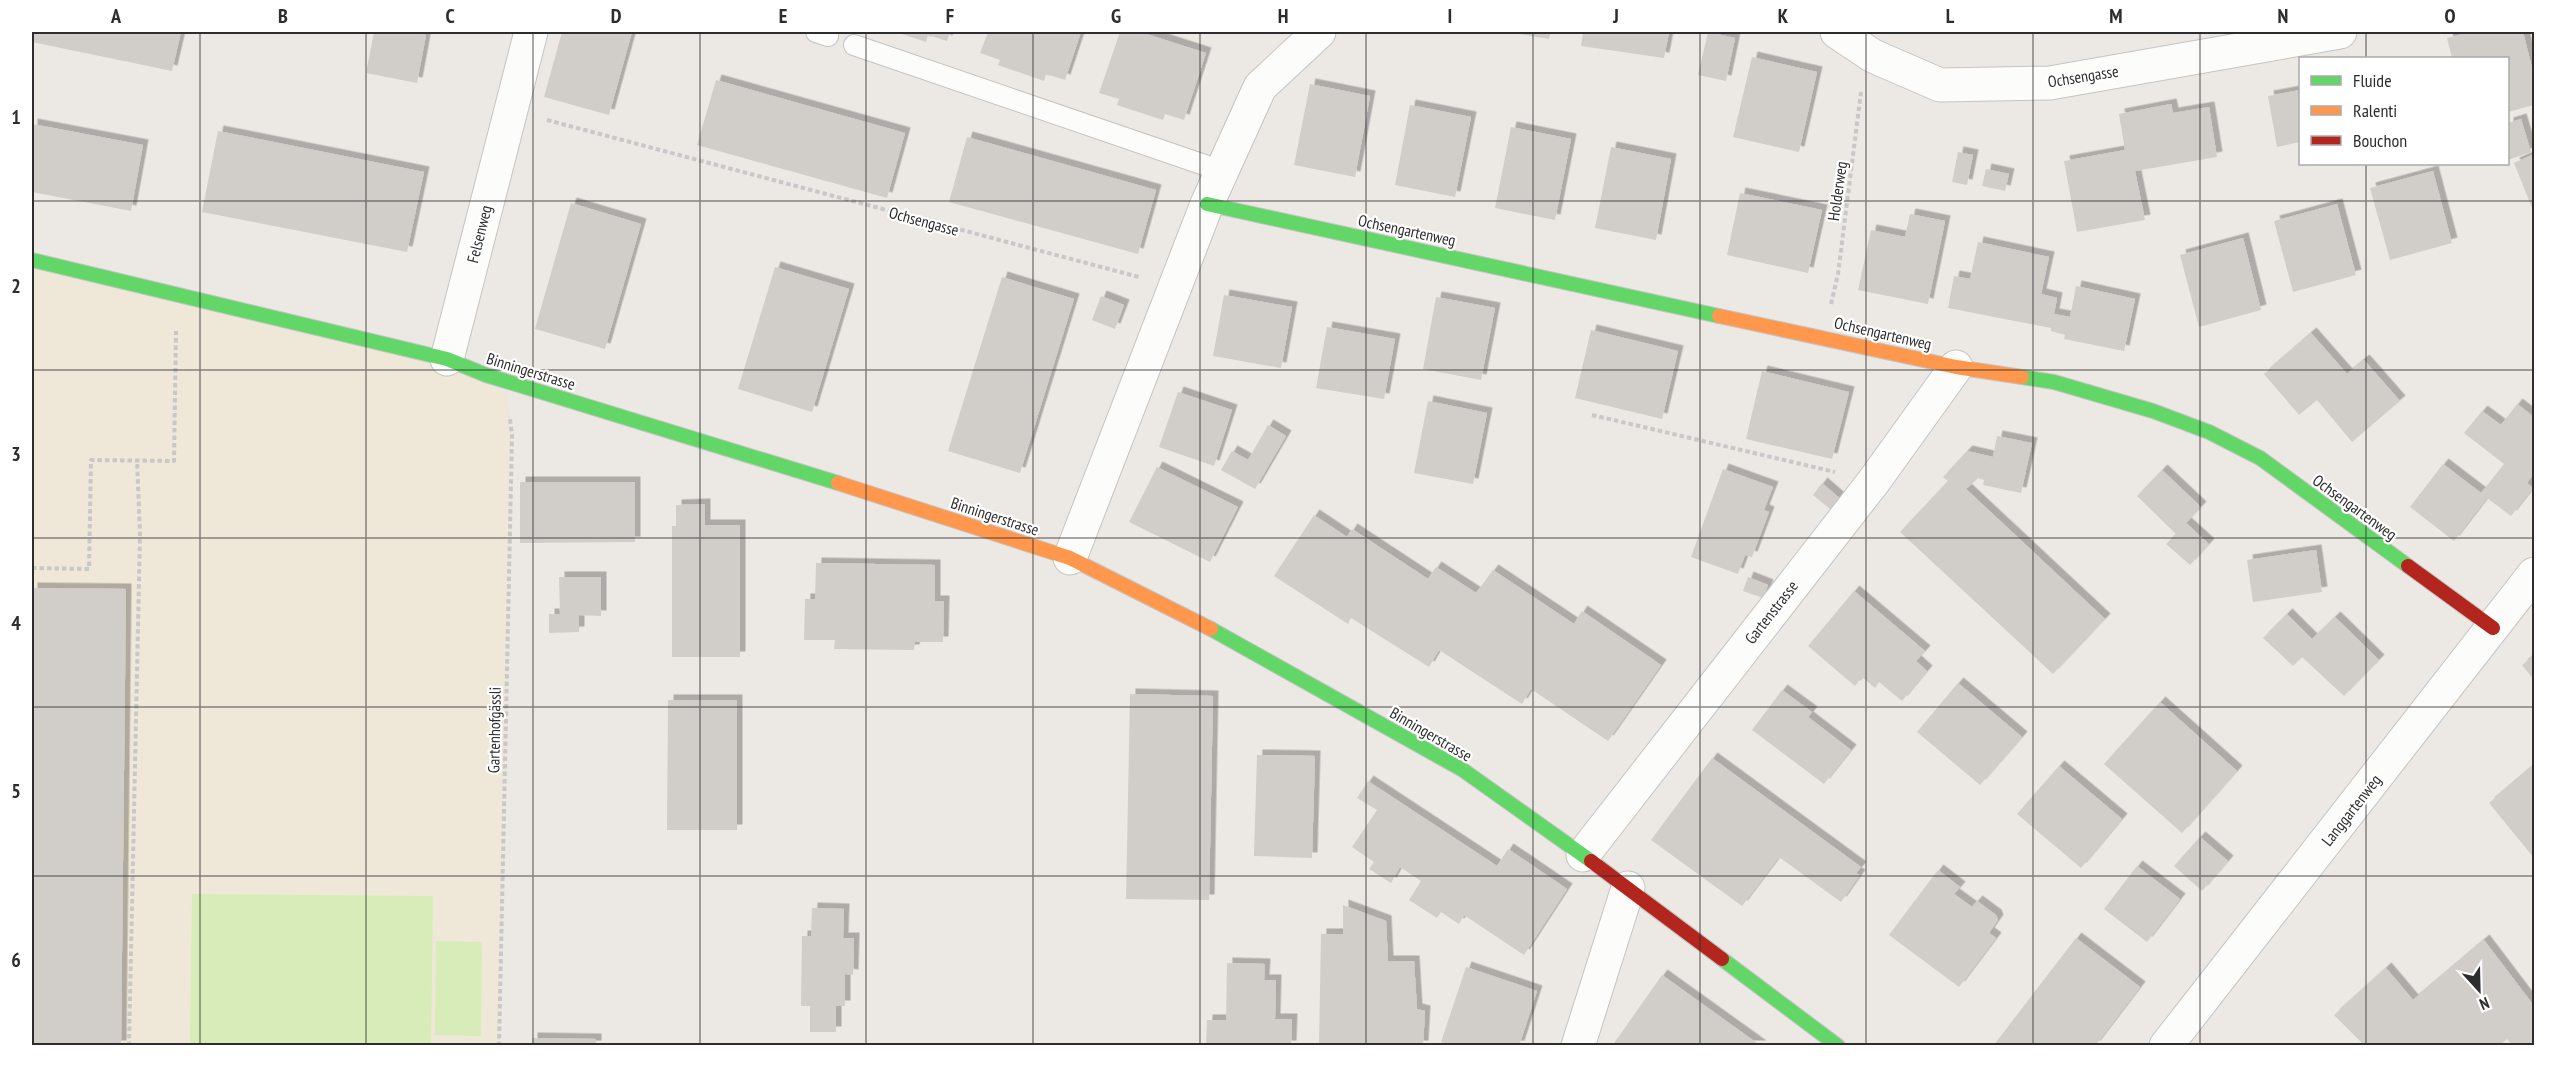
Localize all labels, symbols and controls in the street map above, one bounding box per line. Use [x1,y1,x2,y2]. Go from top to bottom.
text: A [110,3,122,29]
text: B [278,3,288,29]
text: C [445,3,455,29]
text: D [611,3,622,29]
text: E [779,3,787,29]
text: F [946,3,954,29]
text: G [1111,3,1121,29]
text: H [1278,3,1288,29]
text: I [1448,3,1452,29]
text: J [1612,3,1619,29]
text: K [1778,3,1789,29]
text: L [1946,3,1955,29]
text: M [2109,3,2123,29]
text: N [2278,3,2288,29]
text: O [2444,3,2456,29]
legend [2299,57,2509,165]
street label: Ochsengasse [2046,61,2120,91]
text: Fluide [2353,69,2392,92]
text: Ralenti [2353,99,2397,122]
text: 1 [11,104,21,130]
text: Bouchon [2353,129,2407,152]
street label: Holderweg [1823,160,1851,222]
street label: Ochsengasse [887,202,961,240]
street label: Felsenweg [462,203,496,265]
street label: Ochsengartenweg [1356,210,1458,250]
text: 2 [11,273,21,299]
street label: Ochsengartenweg [1832,312,1934,354]
street label: Binningerstrasse [484,348,578,394]
text: 3 [11,441,21,467]
street label: Ochsengartenweg [2309,470,2401,544]
street label: Binningerstrasse [948,492,1042,540]
street label: Gartenstrasse [1740,576,1802,648]
text: 4 [11,610,21,636]
street label: Gartenhofgässli [483,687,505,773]
street label: Binningerstrasse [1386,702,1476,766]
street label: Langgartenweg [2317,770,2385,850]
text: 5 [11,778,21,804]
text: 6 [11,947,21,973]
north arrow [2449,960,2509,1020]
text: N [2477,993,2492,1015]

